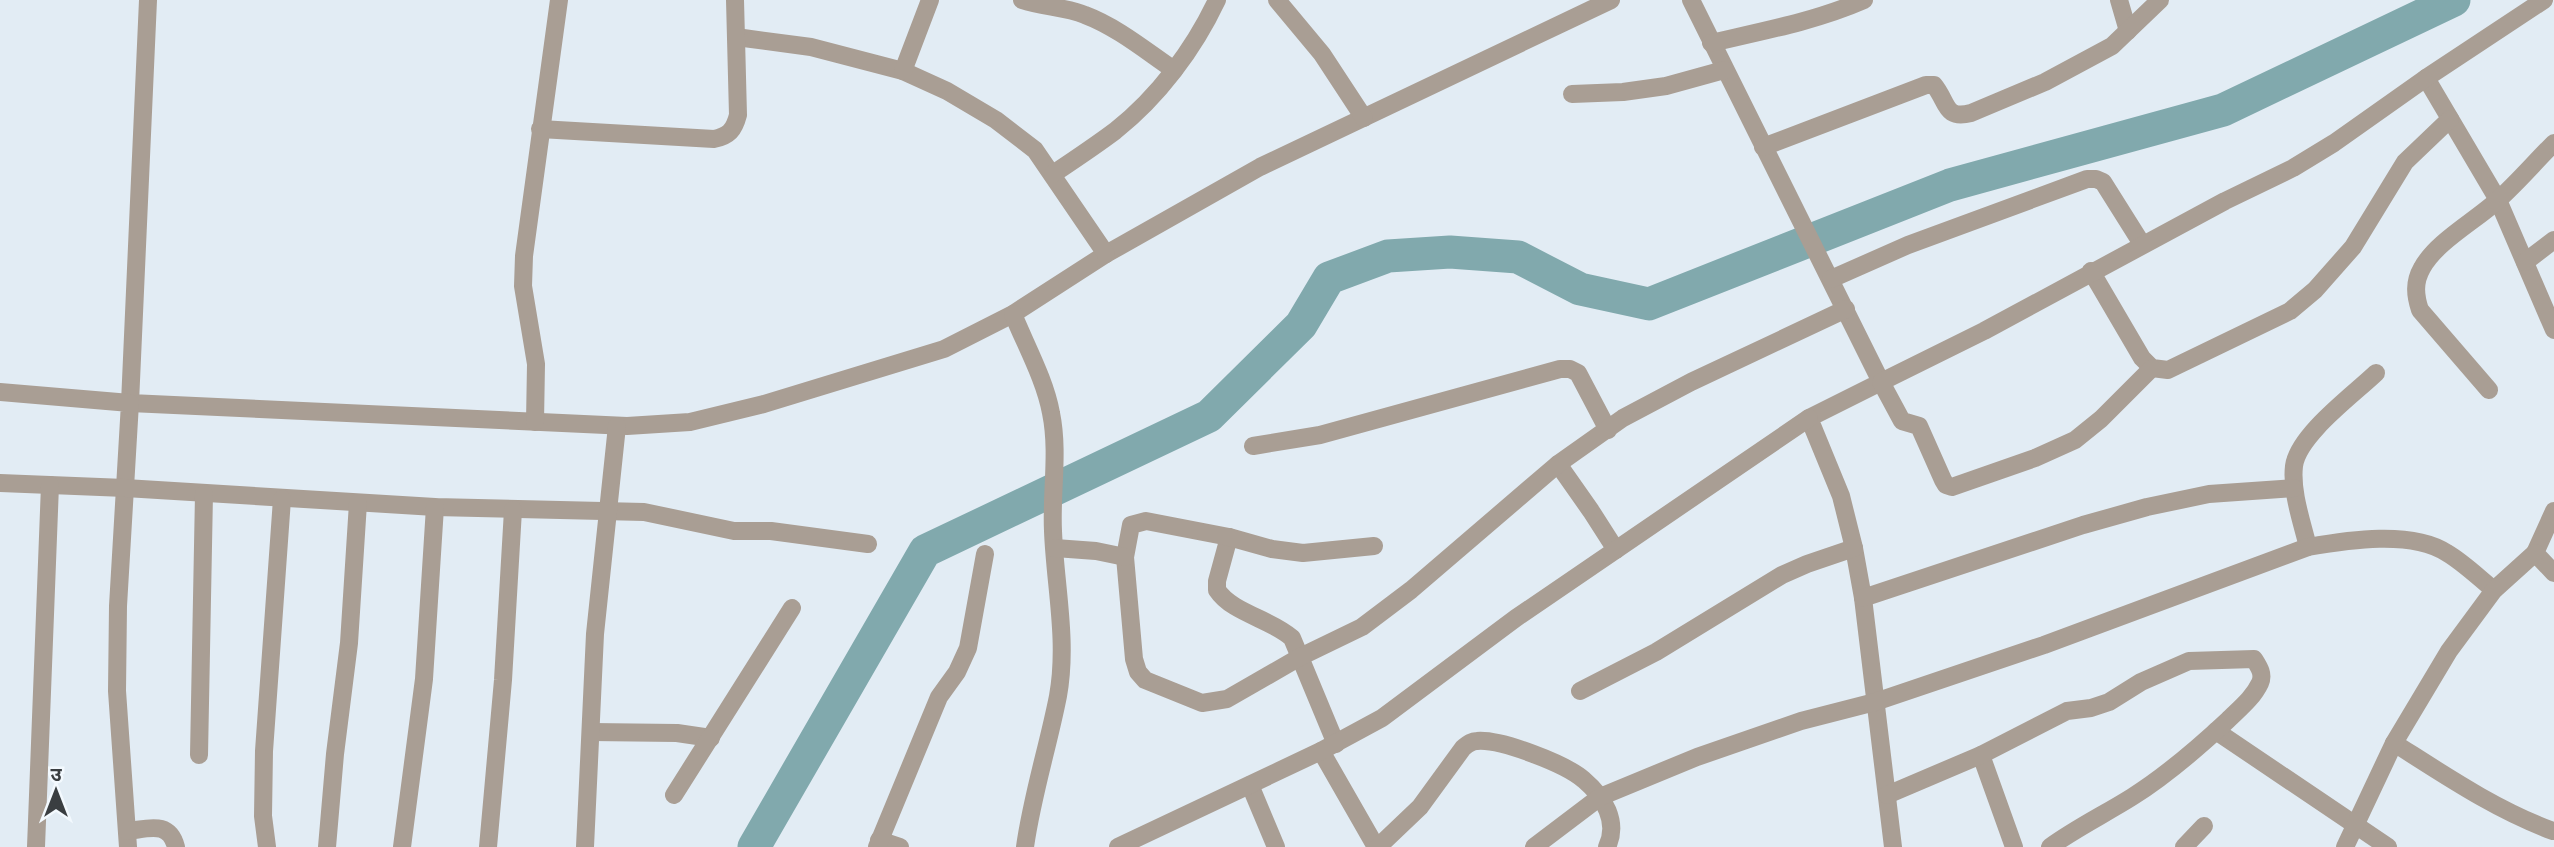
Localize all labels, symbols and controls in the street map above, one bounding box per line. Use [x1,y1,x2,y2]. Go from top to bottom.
north arrow [21,756,91,826]
text: उ [50,763,62,786]

